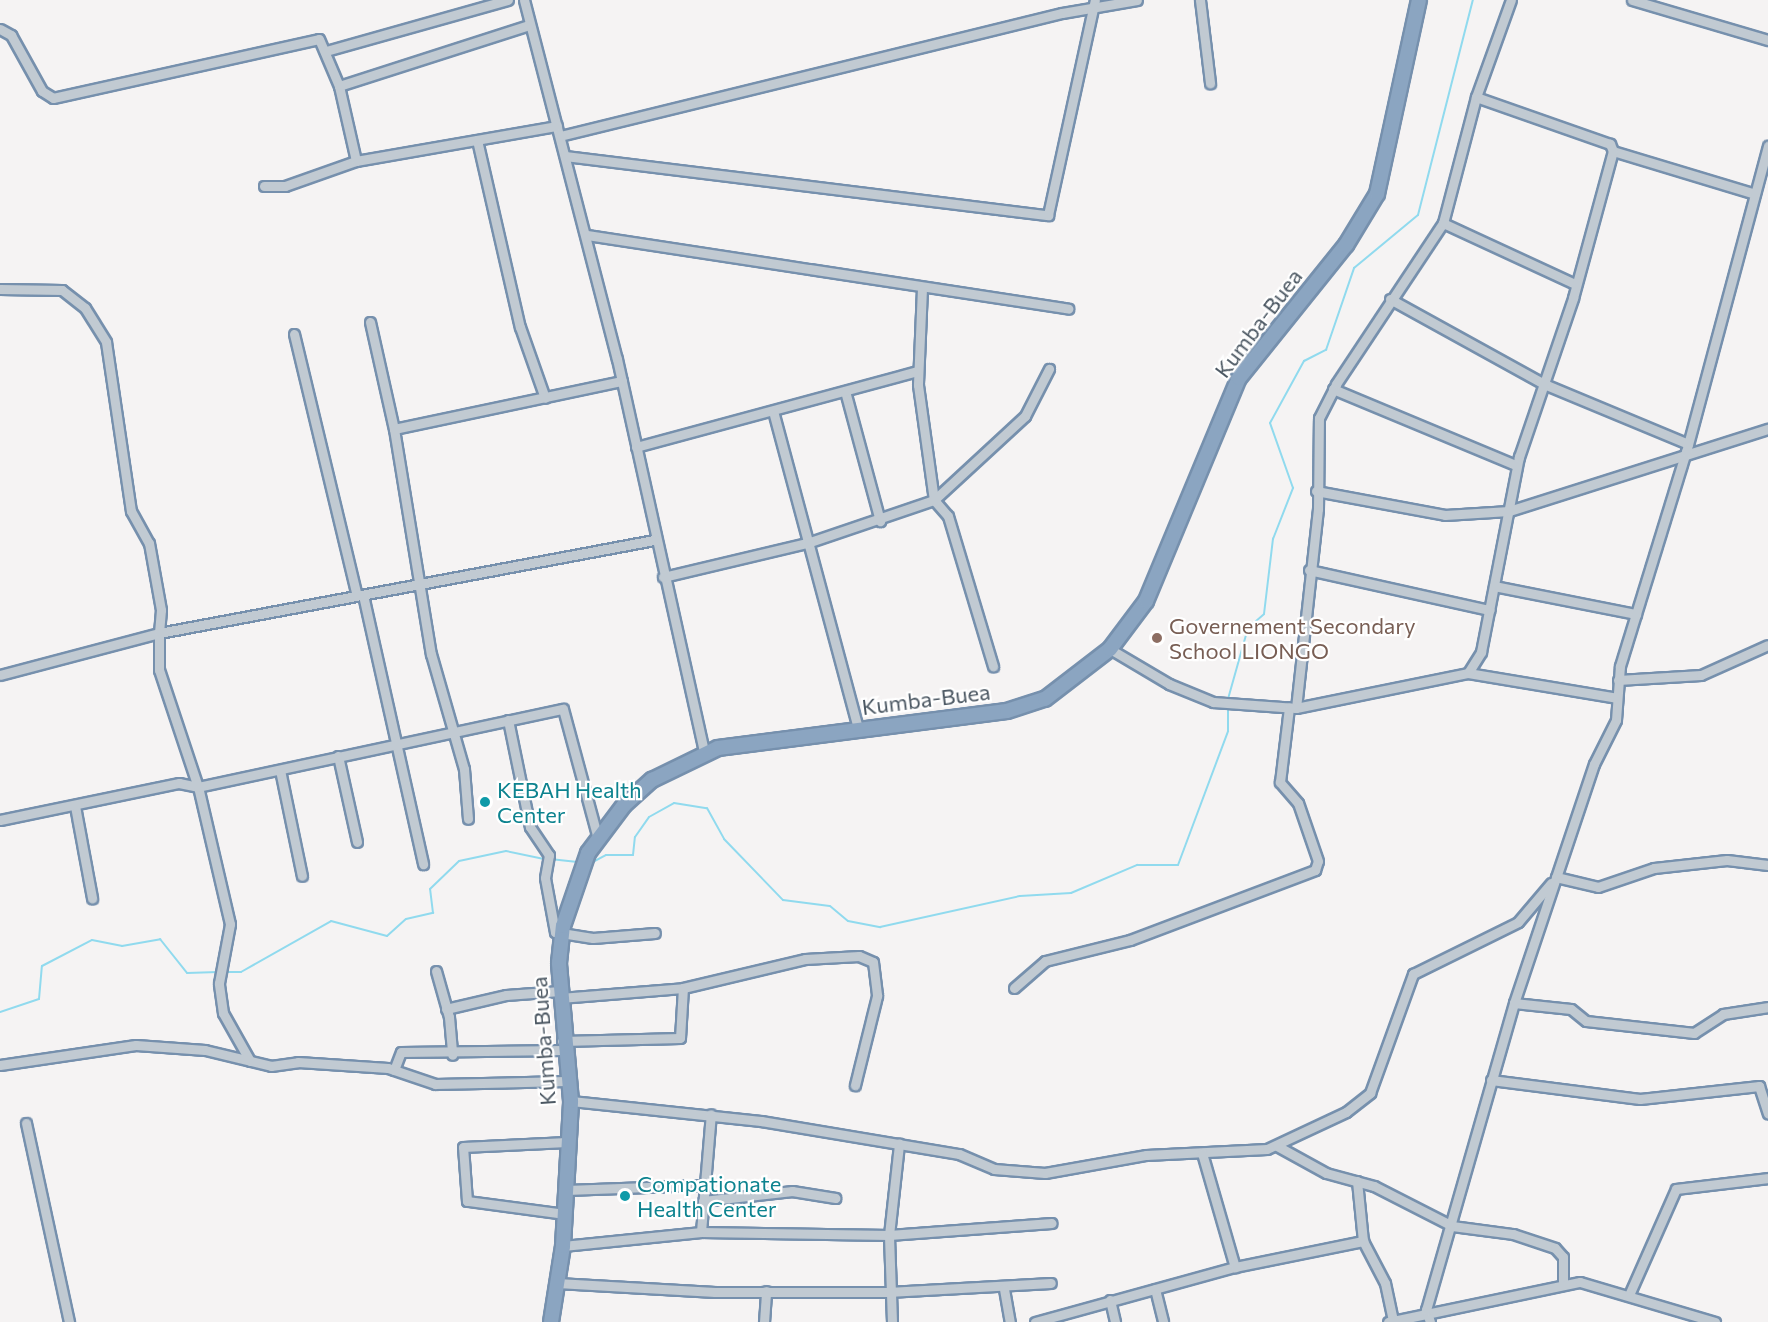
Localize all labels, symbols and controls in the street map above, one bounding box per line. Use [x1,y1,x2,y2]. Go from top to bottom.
street label: Kumba-Buea [1209,263,1307,383]
place label: Governement Secondary School LIONGO [1169,612,1416,664]
marker: Governement Secondary School LIONGO [1150,631,1164,645]
street label: Kumba-Buea [860,678,992,720]
place label: KEBAH Health Center [497,776,642,828]
marker: KEBAH Health Center [478,795,492,809]
street label: Kumba-Buea [525,976,561,1106]
place label: Compationate Health Center [637,1170,781,1222]
marker: Compationate Health Center [618,1189,632,1203]

